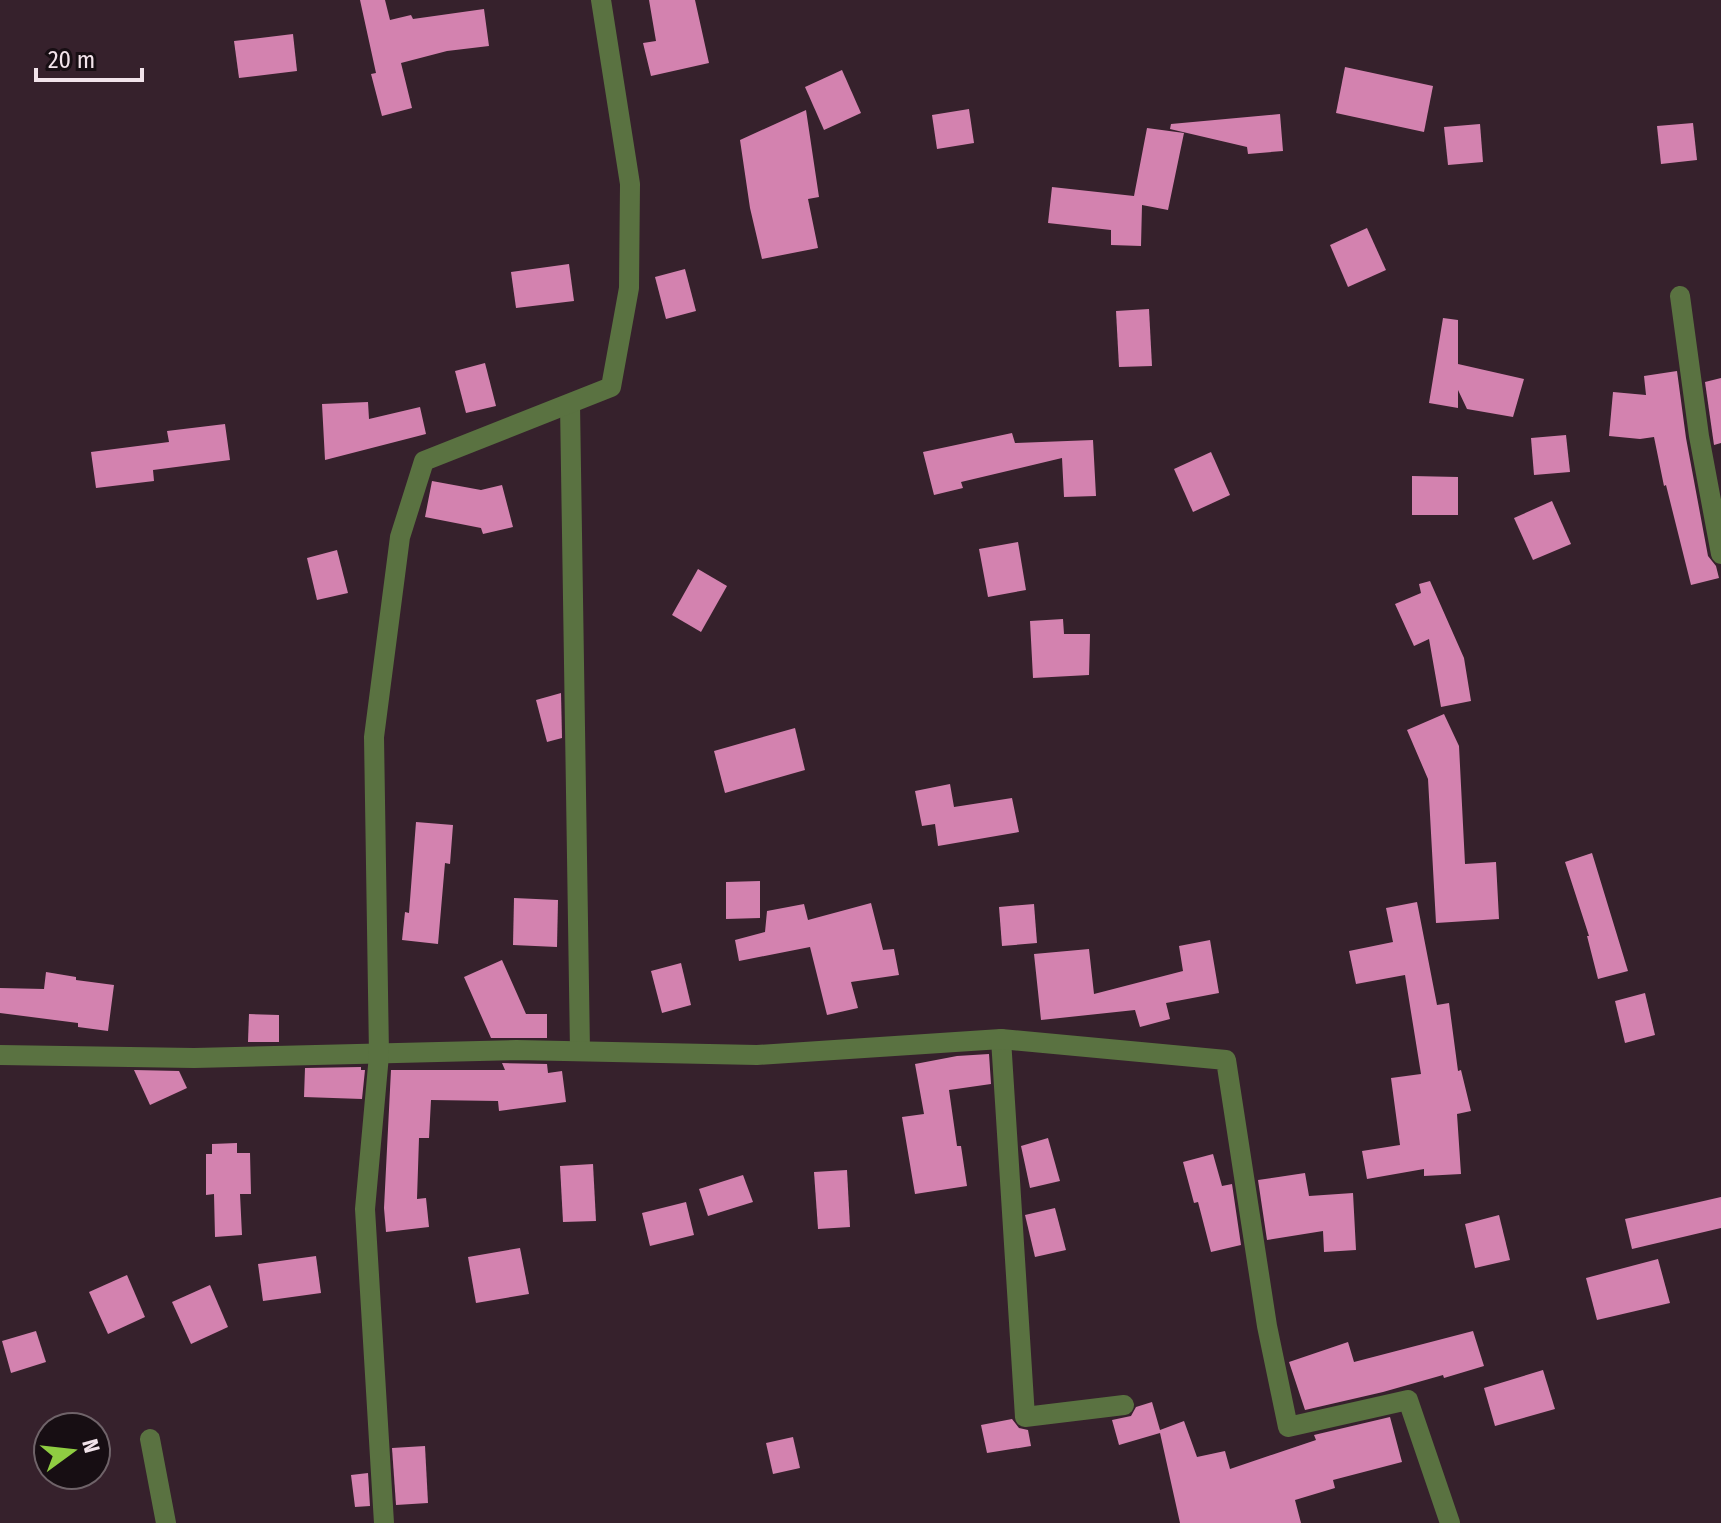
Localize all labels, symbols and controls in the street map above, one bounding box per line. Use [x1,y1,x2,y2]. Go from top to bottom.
scale bar [36,32,142,82]
text: 20 m [48,46,95,74]
north arrow [32,1411,112,1491]
text: N [76,1436,106,1456]

